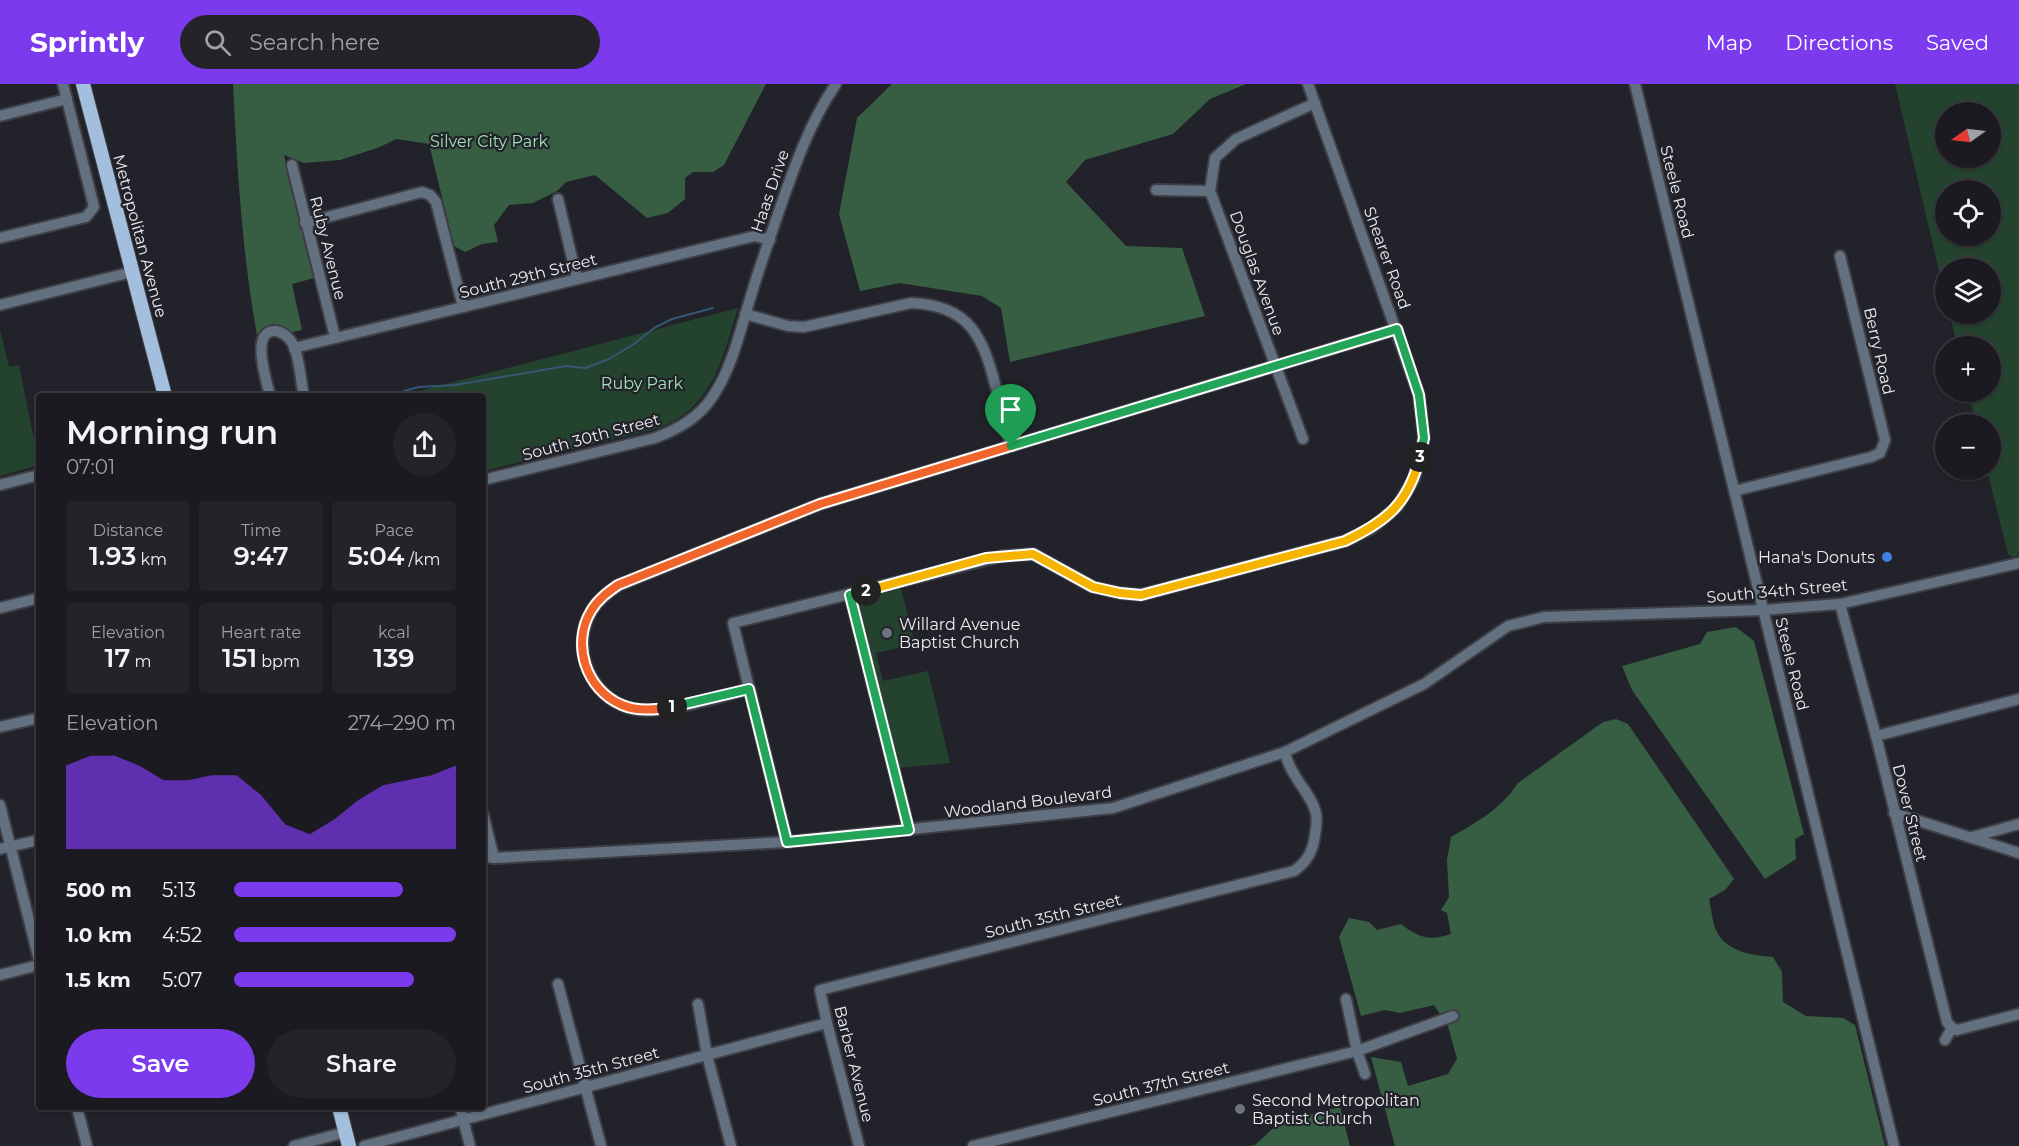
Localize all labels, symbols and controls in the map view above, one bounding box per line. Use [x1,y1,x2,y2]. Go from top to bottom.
search box [180,15,600,69]
text: Sprintly [30,25,144,59]
icon: search [201,26,234,59]
text: Search here [249,29,380,56]
text: Map [1706,30,1752,55]
text: Directions [1785,30,1893,55]
text: Saved [1926,30,1989,55]
north arrow [1935,102,2001,168]
map controls [1935,102,2001,480]
park label: Silver City Park [430,132,548,151]
street label: Steele Road [1656,143,1698,241]
street label: Haas Drive [747,147,793,235]
street label: Metropolitan Avenue [109,152,171,320]
button: locate [1935,180,2001,246]
street label: Ruby Avenue [306,194,350,302]
street label: Shearer Road [1360,204,1414,312]
street label: Douglas Avenue [1226,208,1288,338]
street label: South 29th Street [457,250,599,302]
button: layers [1935,258,2001,324]
street label: Berry Road [1860,305,1898,397]
button: + [1935,336,2001,402]
park label: Ruby Park [601,374,684,393]
pin [985,384,1036,446]
icon: arrive [994,393,1027,426]
street label: South 30th Street [520,409,662,465]
text: Morning run [66,412,278,452]
button: share [393,413,456,476]
button: − [1935,414,2001,480]
pin: 3 [1405,442,1435,472]
text: 3 [1415,447,1425,466]
text: 07:01 [66,455,115,479]
text: Distance [93,521,163,540]
text: Time [241,521,281,540]
text: Pace [374,521,414,540]
text: 1.93 [89,540,136,572]
text: 9:47 [234,540,288,572]
text: 5:04 [348,540,404,572]
place label: Hana's Donuts [1758,548,1875,567]
text: km [136,550,167,569]
text: /km [404,550,440,569]
marker: Hana's Donuts [1880,550,1894,564]
street label: South 34th Street [1706,575,1849,607]
pin: 2 [851,576,881,606]
text: 2 [861,581,871,600]
place label: Willard Avenue Baptist Church [899,615,1020,652]
street label: Steele Road [1771,615,1813,713]
text: Elevation [91,623,165,642]
text: Heart rate [221,623,301,642]
text: kcal [378,623,410,642]
marker: Willard Avenue Baptist Church [880,626,894,640]
text: 17 [105,642,130,674]
text: 151 [222,642,257,674]
text: 139 [373,642,415,674]
text: m [130,652,151,671]
text: bpm [257,652,300,671]
pin: 1 [657,692,687,722]
text: 1 [669,697,675,716]
text: Elevation [66,711,158,735]
text: 274–290 m [348,711,456,735]
street label: Dover Street [1889,762,1931,864]
street label: Woodland Boulevard [943,782,1113,822]
text: 500 m [66,878,132,902]
text: 5:13 [162,878,196,902]
street label: South 35th Street [983,890,1124,942]
text: 1.0 km [66,923,132,947]
text: 4:52 [162,923,202,947]
text: 1.5 km [66,968,131,992]
text: 5:07 [162,968,202,992]
street label: Barber Avenue [830,1004,878,1124]
button: Save [66,1029,255,1098]
button: Share [267,1029,456,1098]
street label: South 35th Street [521,1043,662,1097]
street label: South 37th Street [1091,1058,1232,1110]
place label: Second Metropolitan Baptist Church [1252,1091,1420,1128]
marker: Second Metropolitan Baptist Church [1233,1102,1247,1116]

